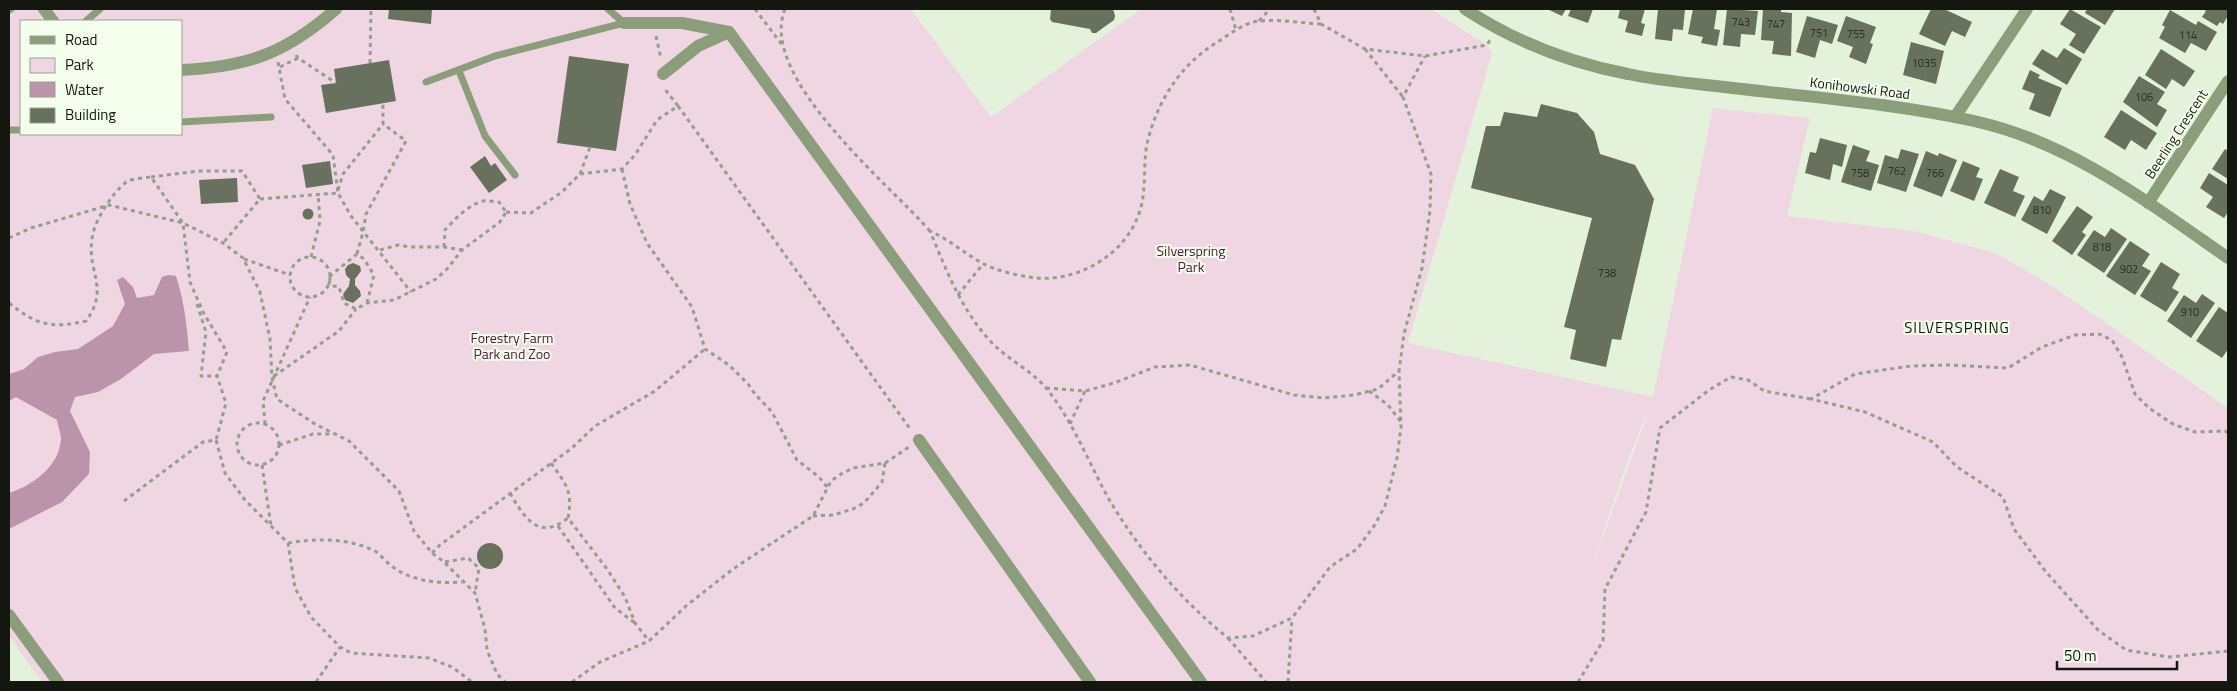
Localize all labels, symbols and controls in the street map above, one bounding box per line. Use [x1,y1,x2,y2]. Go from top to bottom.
house number: 743 [1732,14,1750,30]
house number: 747 [1767,16,1785,32]
legend [20,20,182,135]
house number: 751 [1810,25,1828,41]
house number: 755 [1847,26,1865,42]
house number: 114 [2179,27,2197,43]
text: Road [65,28,97,51]
text: Park [65,53,94,76]
house number: 1035 [1912,55,1936,71]
street label: Konihowski Road [1809,71,1911,104]
text: Water [65,78,104,101]
street label: Beerling Crescent [2139,85,2212,183]
house number: 106 [2135,89,2153,105]
text: Building [65,103,116,126]
house number: 762 [1888,163,1906,179]
house number: 758 [1851,165,1869,181]
house number: 766 [1926,165,1944,181]
house number: 810 [2033,202,2051,218]
house number: 818 [2093,239,2111,255]
park label: Silverspring Park [1157,240,1225,277]
house number: 902 [2120,261,2138,277]
house number: 738 [1598,265,1616,281]
house number: 910 [2181,304,2199,320]
district label: SILVERSPRING [1904,316,2010,339]
park label: Forestry Farm Park and Zoo [471,327,553,364]
scale bar [2057,638,2177,670]
text: 50 m [2064,644,2097,667]

